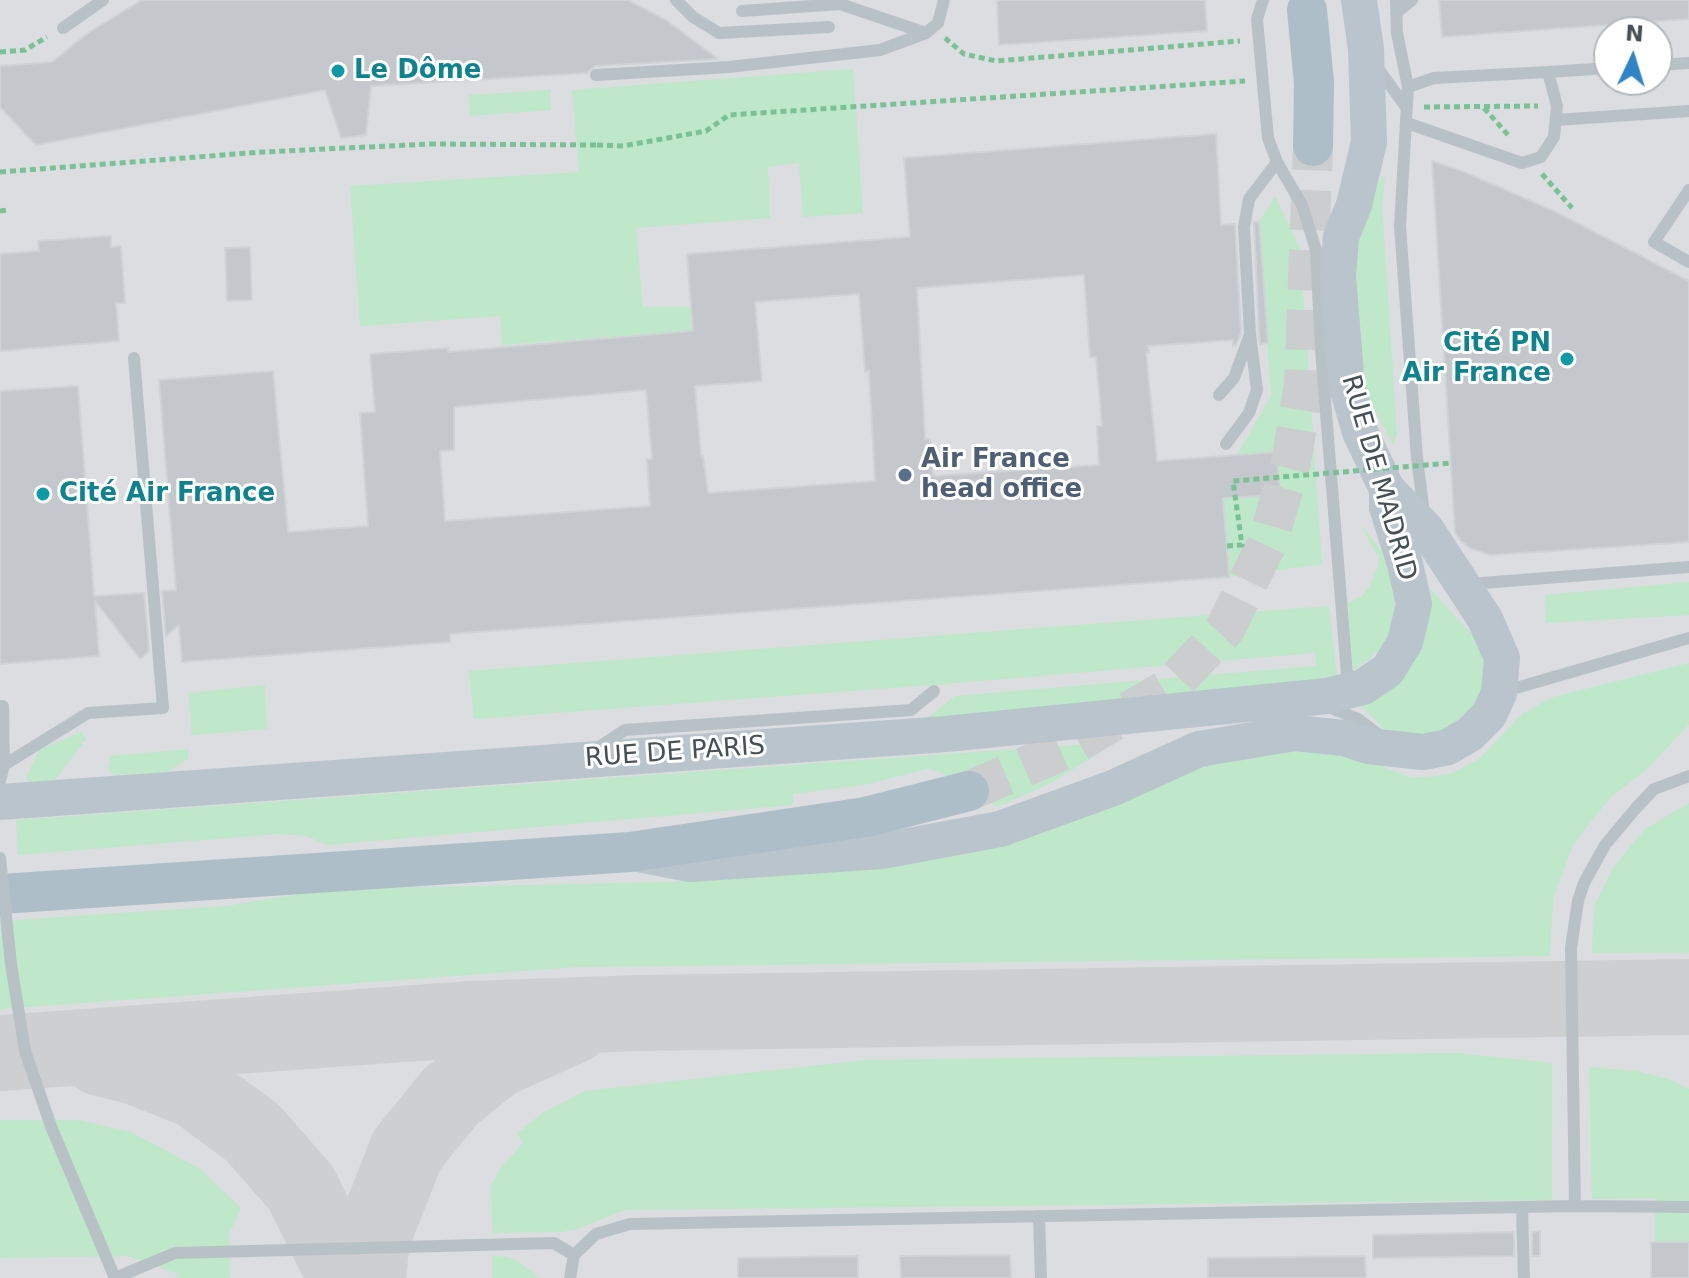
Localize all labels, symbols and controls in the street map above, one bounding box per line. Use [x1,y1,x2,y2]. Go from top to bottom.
north arrow [1593,16,1673,96]
text: N [1625,20,1645,47]
place label: Le Dôme [354,55,481,87]
marker: Le Dôme [329,62,347,80]
place label: Cité PN Air France [1402,328,1551,390]
marker: Cité PN Air France [1558,350,1576,368]
street label: RUE DE MADRID [1334,372,1422,584]
place label: Air France head office [921,444,1082,506]
marker: Air France head office [896,466,914,484]
place label: Cité Air France [59,478,275,510]
marker: Cité Air France [34,485,52,503]
street label: RUE DE PARIS [584,731,766,775]

